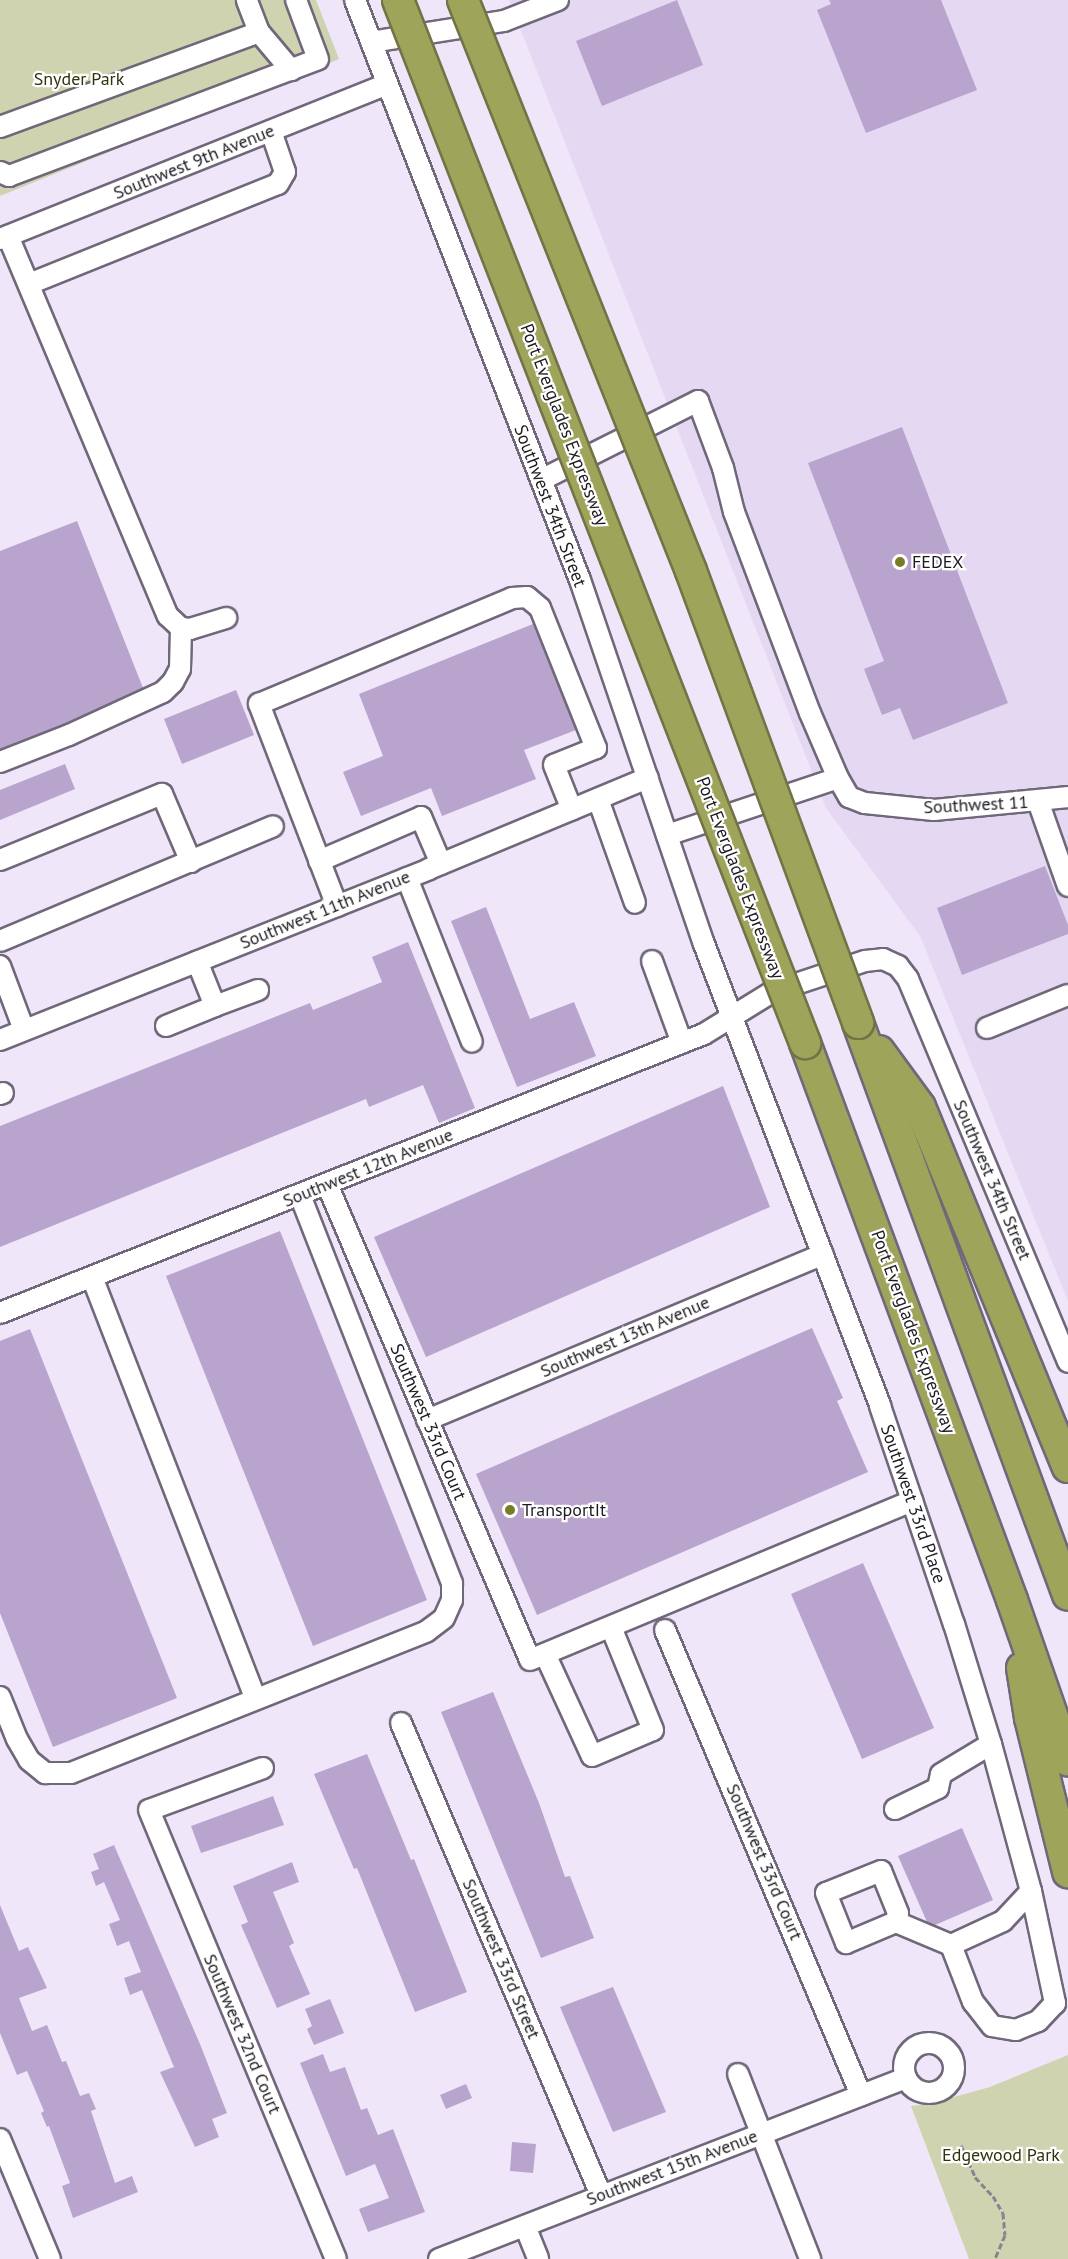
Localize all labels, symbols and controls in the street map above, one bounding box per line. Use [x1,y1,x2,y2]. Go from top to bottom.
park label: Snyder Park [34,68,124,90]
street label: Southwest 9th Avenue [110,120,278,204]
street label: Port Everglades Expressway [515,321,613,529]
street label: Southwest 34th Street [509,422,591,590]
place label: FEDEX [912,551,963,573]
marker: FEDEX [893,555,907,569]
street label: Port Everglades Expressway [691,774,789,982]
street label: Southwest 11 [923,791,1029,819]
street label: Southwest 11th Avenue [237,866,413,954]
street label: Southwest 34th Street [948,1097,1036,1263]
street label: Southwest 12th Avenue [280,1124,456,1212]
street label: Port Everglades Expressway [866,1227,960,1437]
street label: Southwest 13th Avenue [537,1291,713,1383]
street label: Southwest 33rd Court [385,1341,471,1503]
street label: Southwest 33rd Place [876,1422,950,1586]
place label: TransportIt [522,1499,606,1521]
marker: TransportIt [503,1503,517,1517]
street label: Southwest 33rd Court [721,1781,807,1943]
street label: Southwest 33rd Street [458,1876,544,2042]
street label: Southwest 32nd Court [199,1951,285,2117]
street label: Southwest 15th Avenue [583,2125,761,2211]
park label: Edgewood Park [942,2144,1060,2166]

